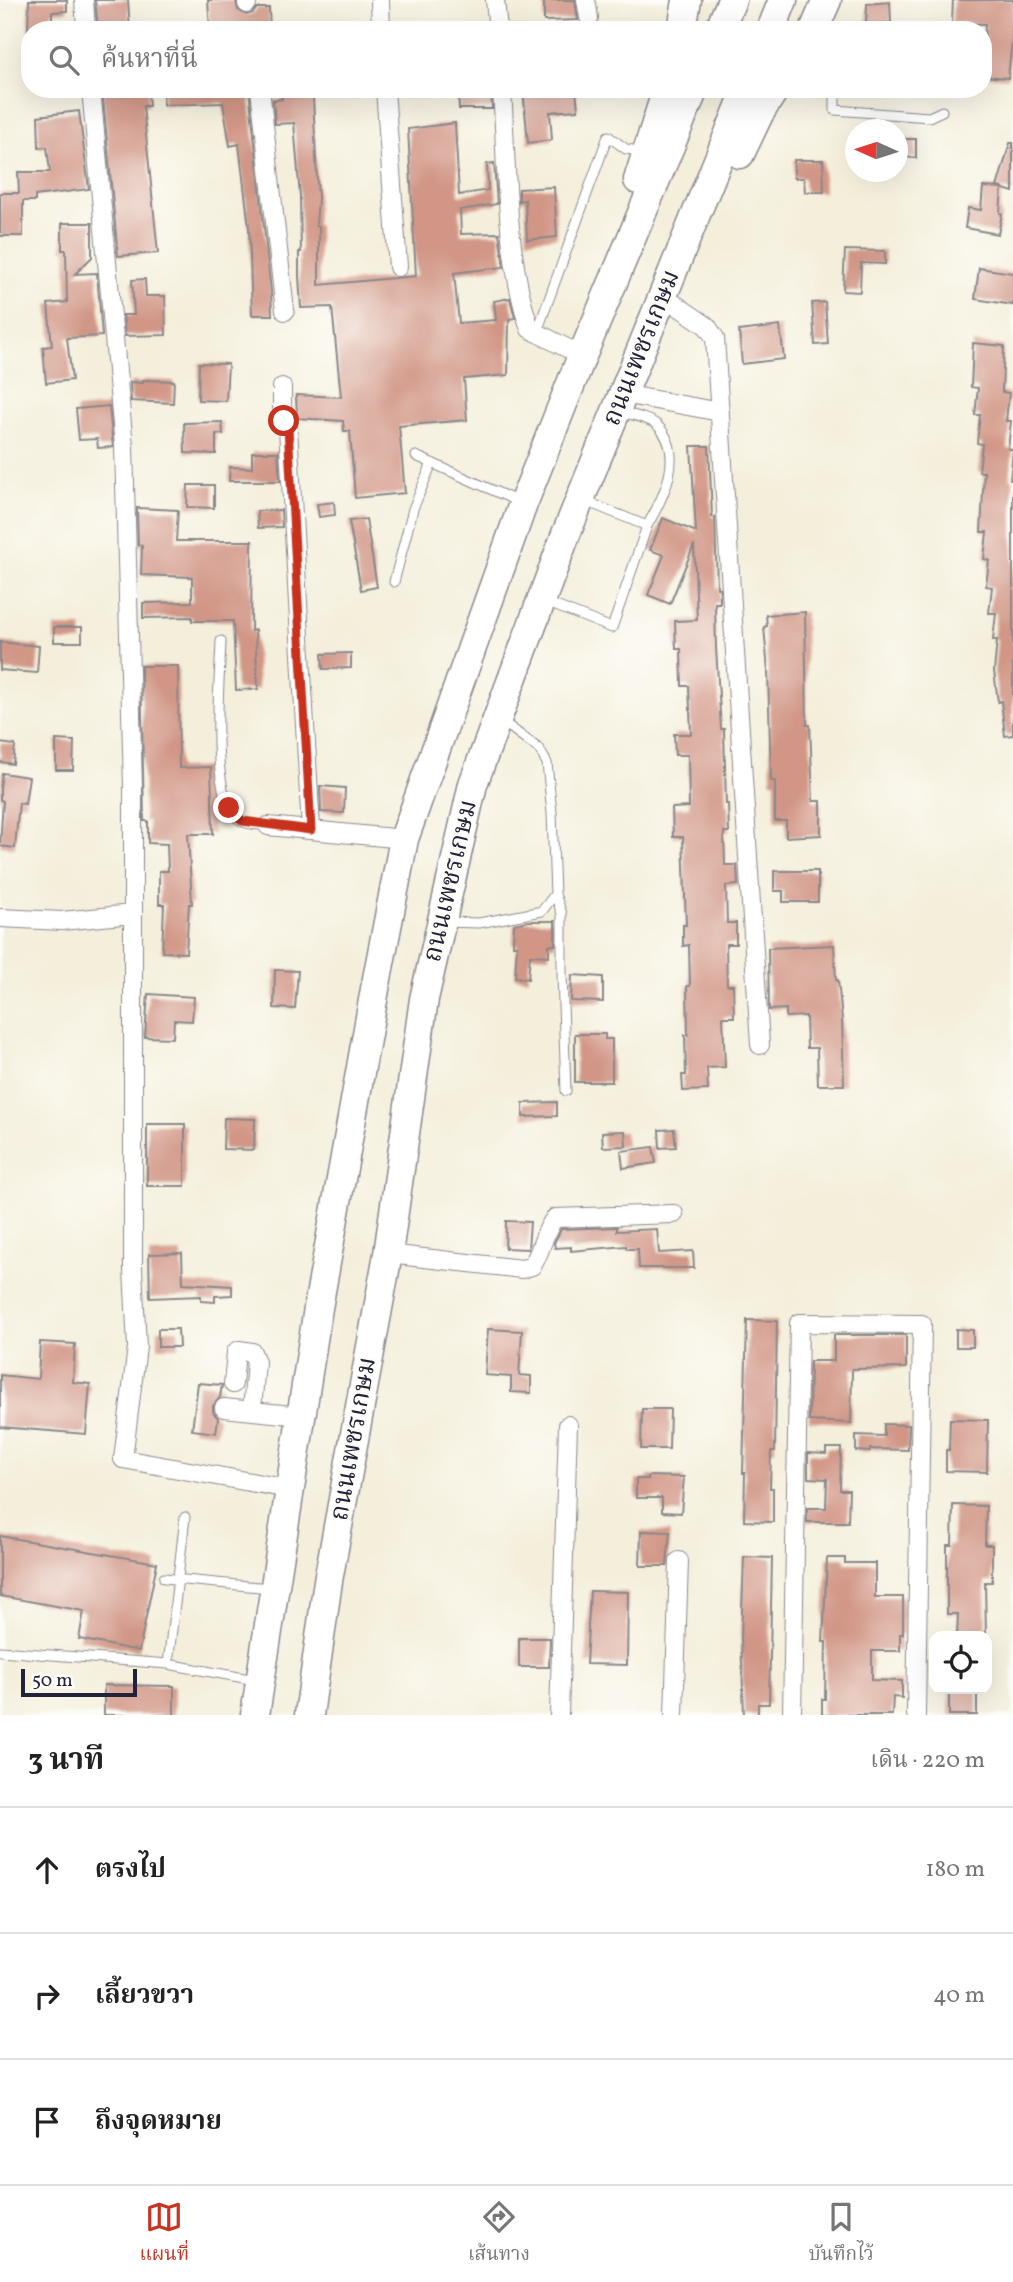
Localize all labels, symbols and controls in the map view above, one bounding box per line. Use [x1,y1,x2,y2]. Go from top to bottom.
search box [21,21,992,98]
icon: search [45,41,83,79]
text: ค้นหาที่นี่ [101,42,198,78]
north arrow [845,119,908,182]
street label: ถนนเพชรเกษม [594,265,690,431]
route start [268,405,299,436]
route end [213,792,244,823]
street label: ถนนเพชรเกษม [415,796,487,966]
street label: ถนนเพชรเกษม [322,1354,386,1524]
map controls [929,1631,992,1694]
button: locate [929,1631,992,1694]
scale bar [21,1666,136,1698]
text: 50 m [32,1668,73,1694]
text: 3 นาที [28,1740,104,1782]
text: เดิน · 220 m [870,1745,985,1777]
icon: ahead [28,1851,66,1889]
text: ตรงไป [95,1852,166,1888]
text: 180 m [926,1854,985,1886]
icon: right [28,1977,66,2015]
text: เลี้ยวขวา [95,1978,194,2014]
text: 40 m [933,1980,985,2012]
icon: arrive [28,2103,66,2141]
text: ถึงจุดหมาย [95,2104,222,2140]
tab: แผนที่ [139,2198,189,2270]
tab: เส้นทาง [468,2198,530,2270]
tab: บันทึกไว้ [809,2198,874,2270]

